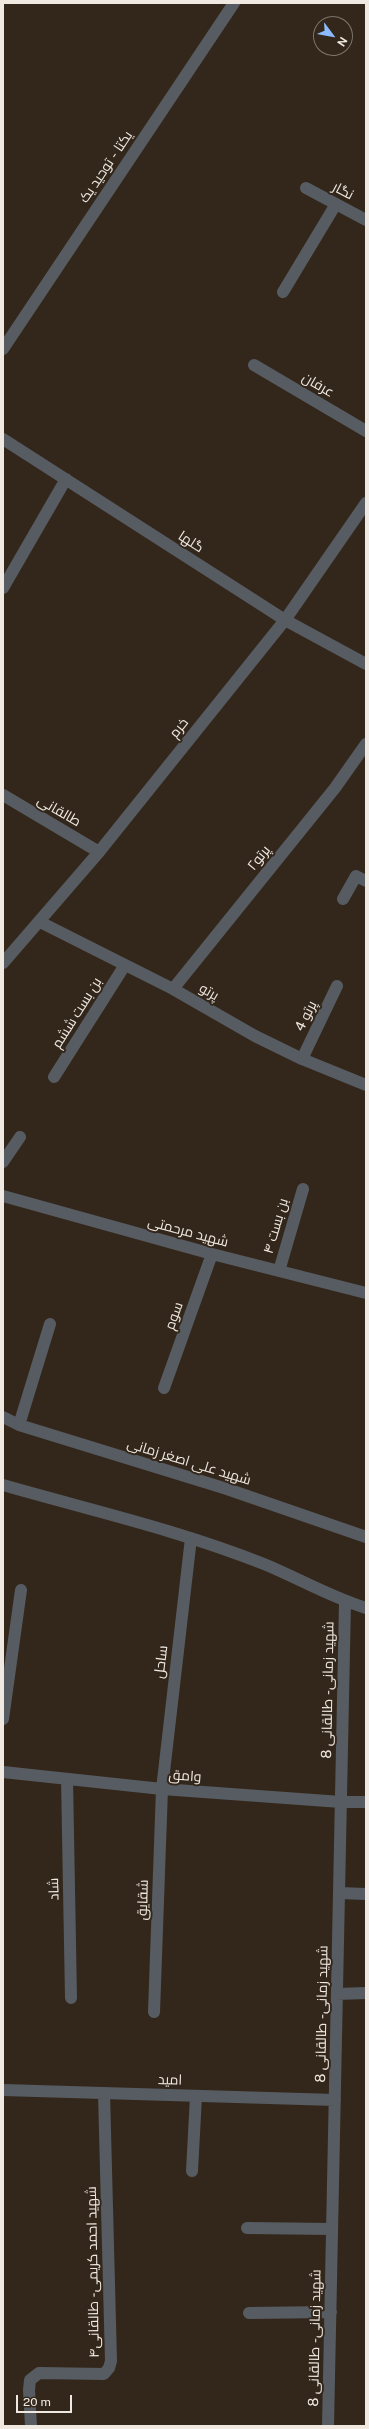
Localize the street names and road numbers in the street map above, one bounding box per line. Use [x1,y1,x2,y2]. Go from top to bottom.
street label: یکتا - توحید یک [76,128,136,206]
street label: نگار [330,179,356,203]
street label: عرفان [299,369,337,401]
street label: گلها [175,528,207,556]
street label: خرم [166,715,192,741]
street label: طالقانی [34,792,84,830]
street label: پرتو۲ [244,842,274,874]
street label: بن بست ششم [49,974,105,1052]
street label: پرتو [196,980,222,1004]
street label: پرتو 4 [291,998,321,1034]
street label: بن بست ۴ [260,1196,292,1256]
street label: شهید مرحمتی [146,1213,230,1251]
street label: سوم [161,1300,187,1332]
street label: شهید علی اصغر زمانی [125,1435,253,1489]
street label: شهید زمانی- طالقانی 8 [318,1621,338,1759]
street label: ساحل [151,1644,171,1680]
street label: وامق [168,1766,202,1786]
street label: شاد [45,1878,63,1900]
street label: شقایق [134,1879,152,1921]
street label: شهید زمانی- طالقانی 8 [312,1945,332,2083]
street label: امید [158,2071,182,2089]
street label: شهید احمد کریمی- طالقانی۴ [83,2186,103,2358]
street label: شهید زمانی- طالقانی 8 [305,2269,325,2407]

